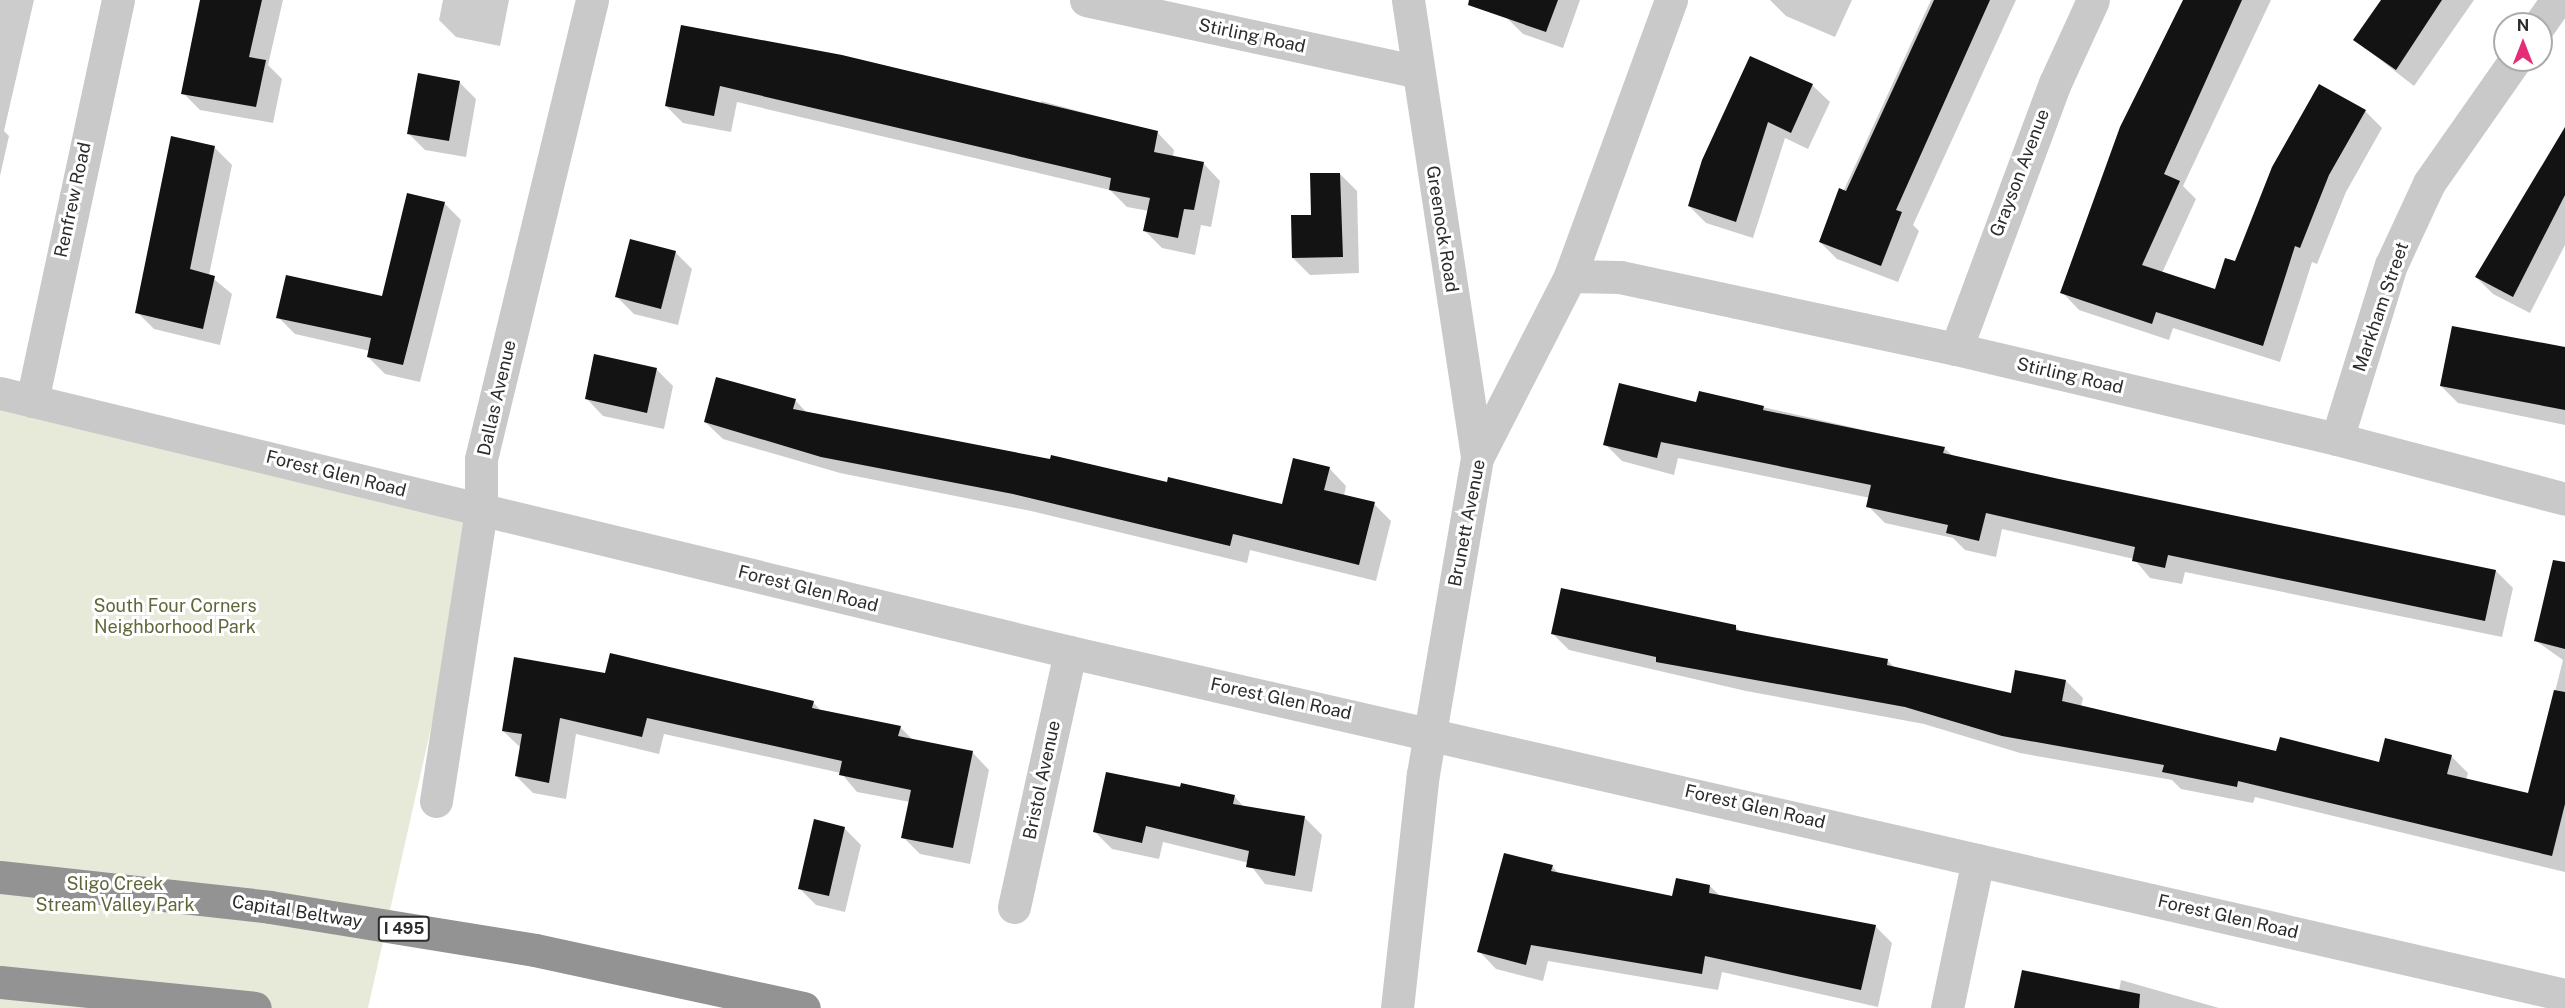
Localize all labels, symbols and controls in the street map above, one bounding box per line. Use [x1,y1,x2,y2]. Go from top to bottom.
north arrow [2493,12,2553,72]
street label: Stirling Road [1197,14,1307,58]
text: N [2517,16,2529,35]
street label: Grayson Avenue [1986,106,2054,240]
street label: Renfrew Road [50,140,96,260]
street label: Greenock Road [1421,164,1463,294]
street label: Markham Street [2349,239,2413,375]
street label: Dallas Avenue [473,338,521,458]
street label: Stirling Road [2015,353,2125,399]
street label: Forest Glen Road [264,446,408,502]
street label: Brunett Avenue [1444,458,1490,588]
street label: Forest Glen Road [736,561,880,617]
park label: South Four Corners Neighborhood Park [93,596,257,638]
street label: Forest Glen Road [1208,673,1354,725]
street label: Bristol Avenue [1019,719,1065,841]
street label: Forest Glen Road [1683,780,1827,834]
park label: Sligo Creek Stream Valley Park [35,874,195,916]
street label: Forest Glen Road [2156,890,2300,944]
street label: Capital Beltway [230,891,364,933]
road number: I 495 [377,916,431,942]

